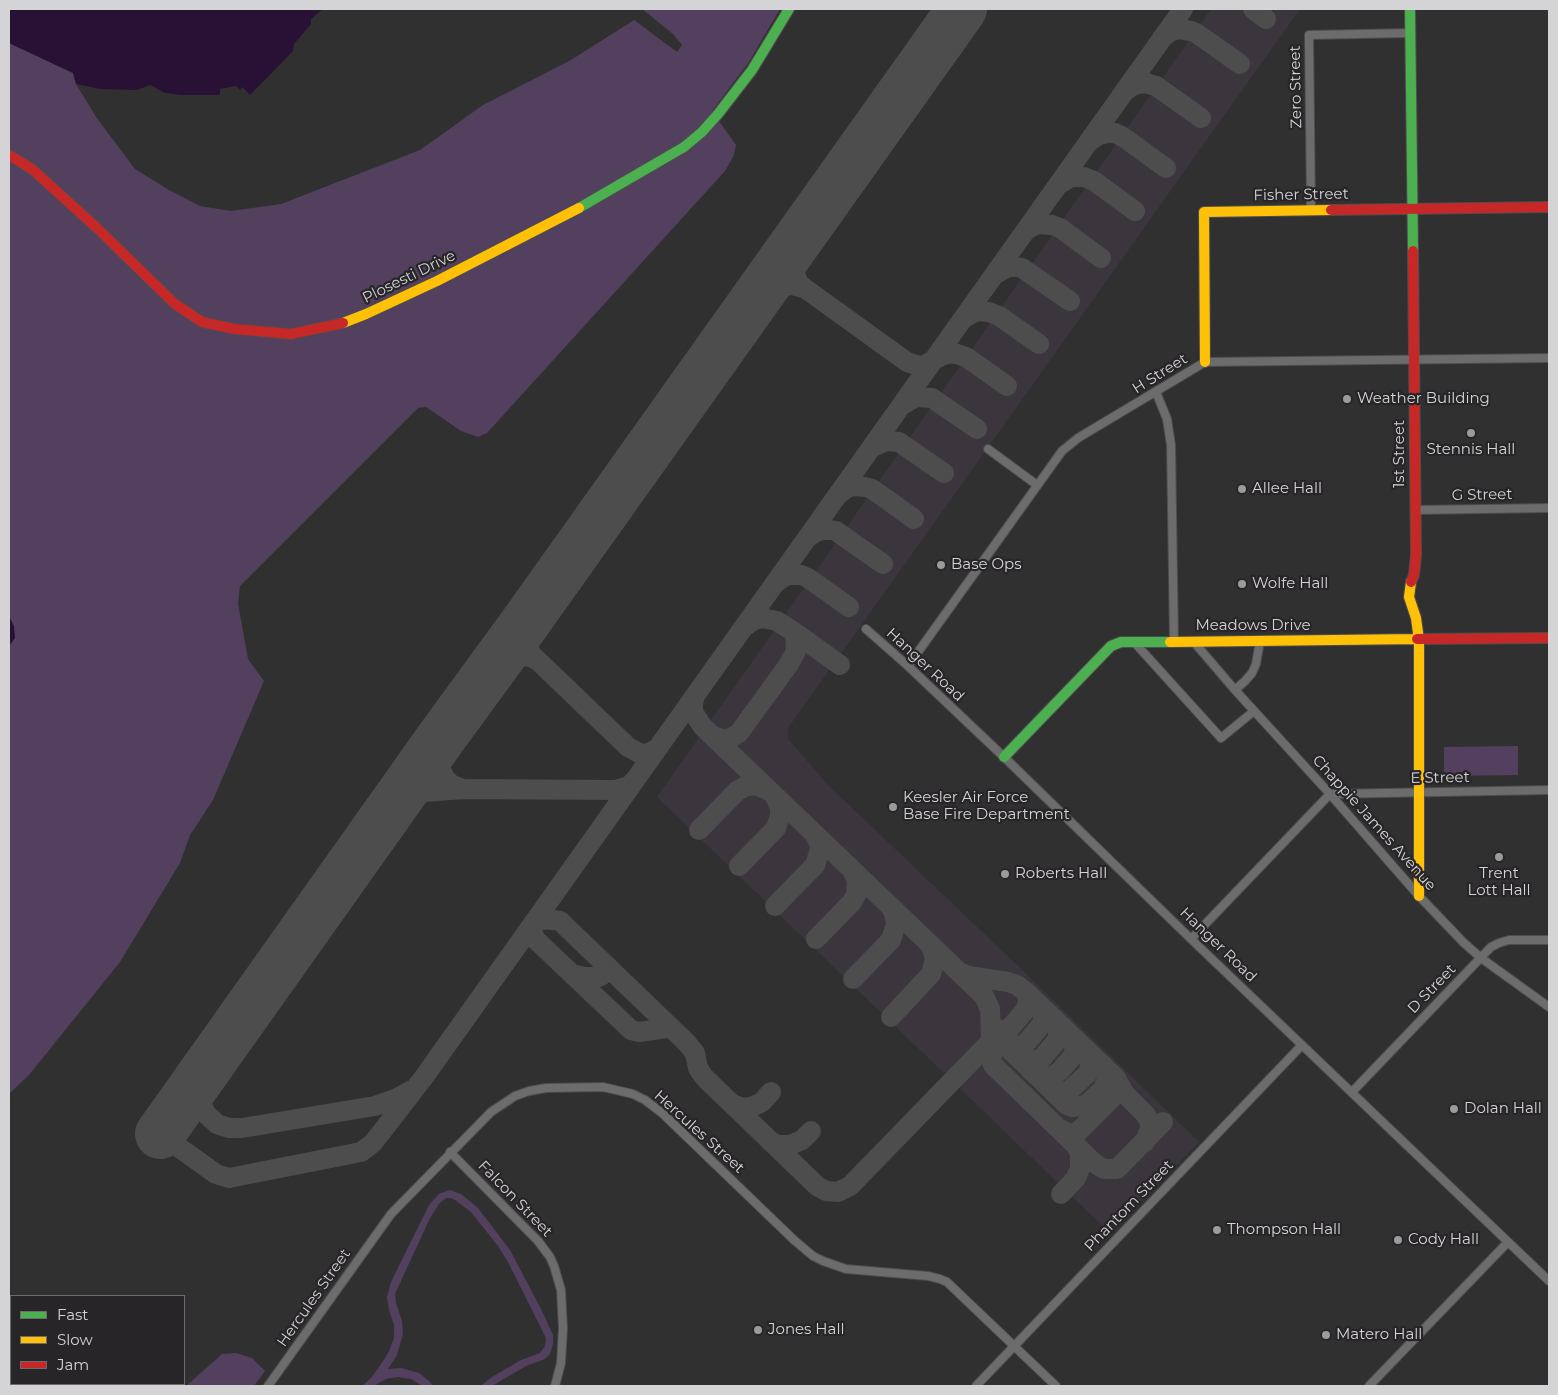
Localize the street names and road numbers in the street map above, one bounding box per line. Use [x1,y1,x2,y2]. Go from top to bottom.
street label: Zero Street [1286,45,1306,129]
street label: Fisher Street [1253,185,1349,205]
street label: Plosesti Drive [360,247,458,307]
street label: H Street [1129,350,1191,398]
street label: 1st Street [1391,420,1409,488]
street label: G Street [1451,485,1513,505]
street label: Meadows Drive [1196,617,1310,635]
street label: Hanger Road [882,624,968,706]
street label: Chappie James Avenue [1308,752,1440,894]
street label: E Street [1410,768,1470,788]
street label: Hanger Road [1176,904,1260,986]
street label: D Street [1404,961,1460,1017]
street label: Hercules Street [650,1087,748,1177]
street label: Phantom Street [1081,1156,1177,1256]
street label: Falcon Street [474,1157,556,1241]
street label: Hercules Street [274,1246,354,1350]

